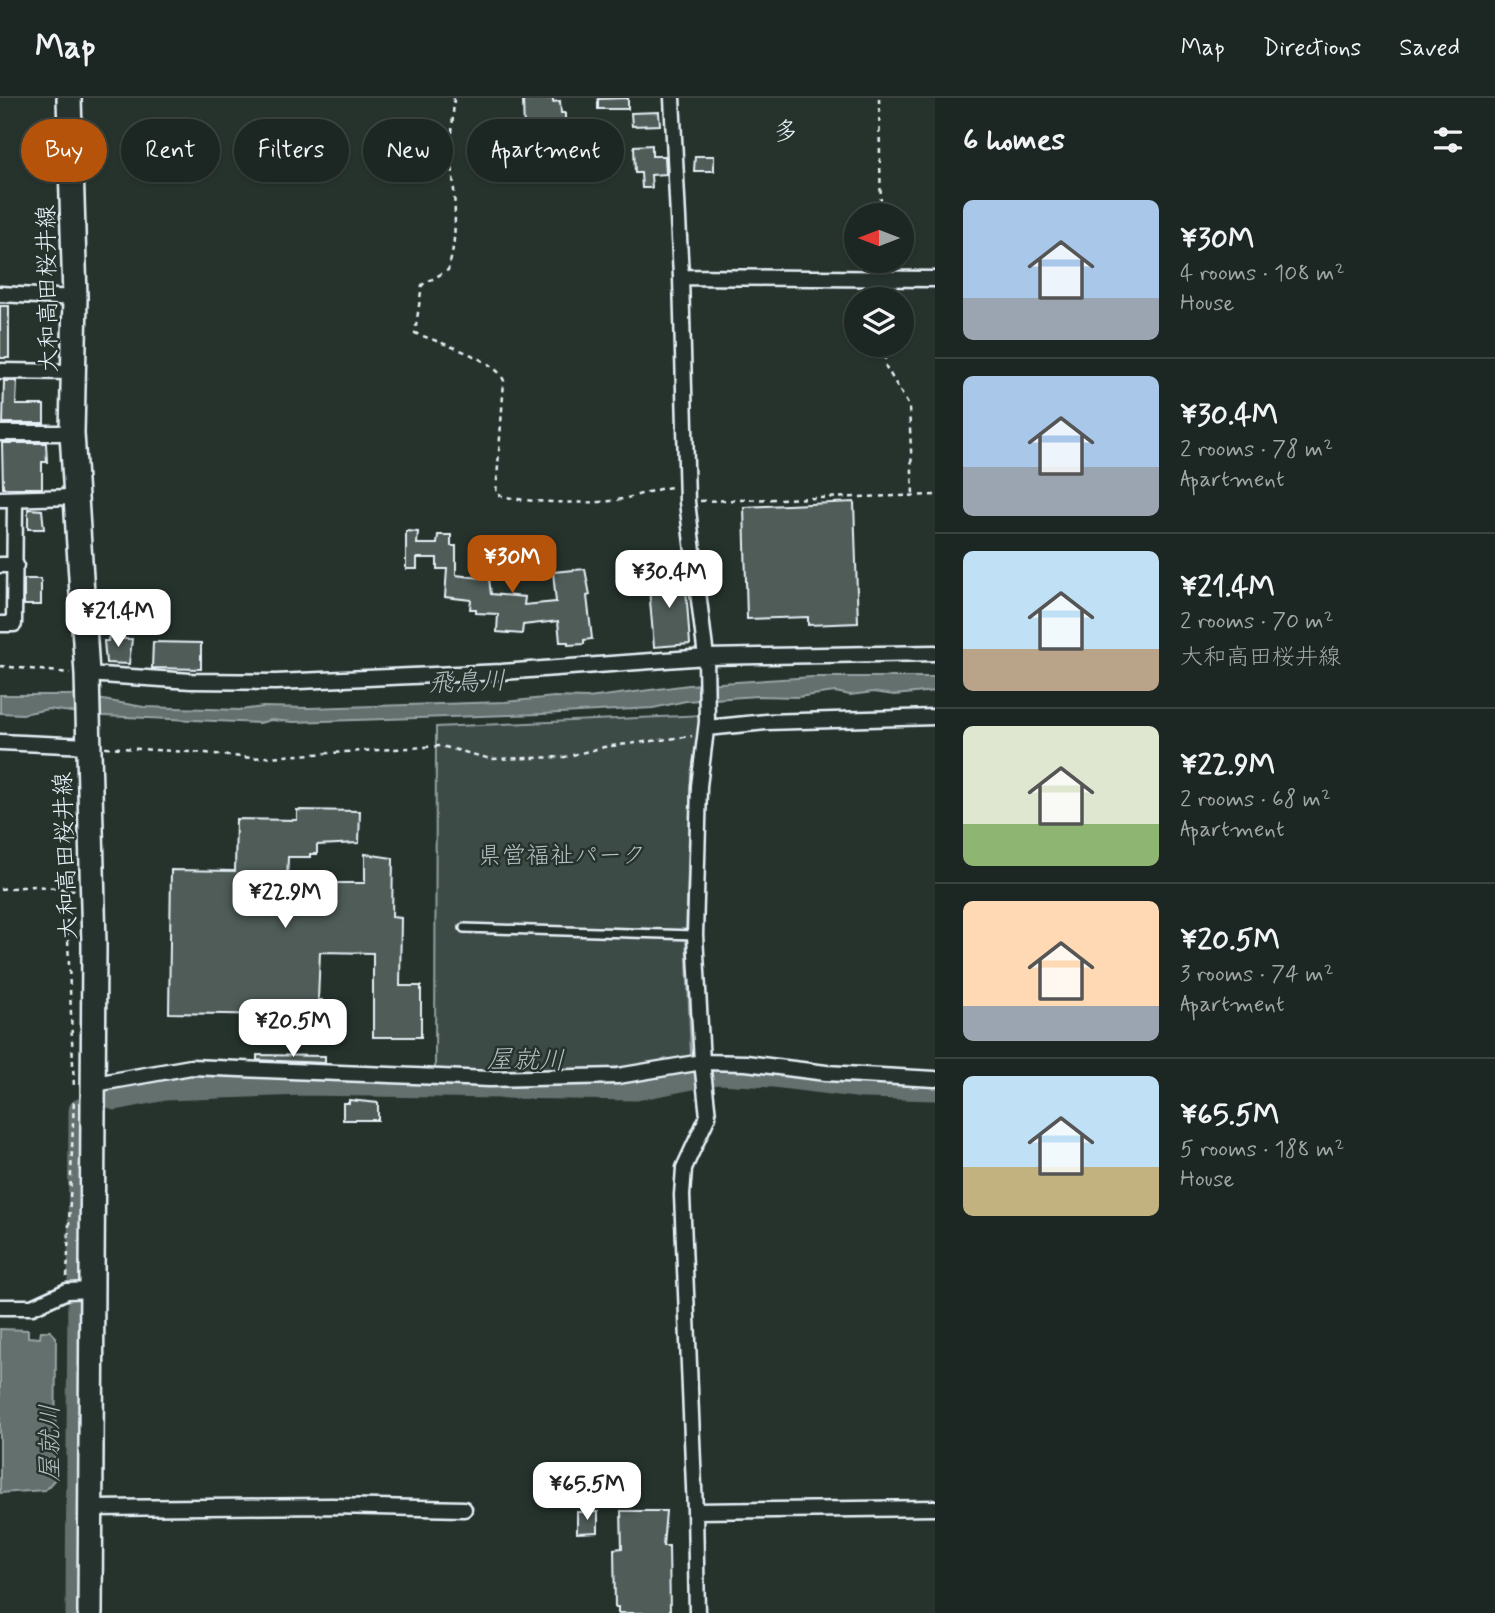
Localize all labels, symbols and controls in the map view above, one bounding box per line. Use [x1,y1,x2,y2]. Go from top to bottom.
text: Map [35,26,95,70]
text: Map [1181,33,1225,64]
text: Directions [1263,33,1361,64]
text: Saved [1399,33,1460,64]
district label: 多 [773,116,799,150]
chip: Buy [21,119,107,182]
chip: Rent [121,119,220,182]
chip: Filters [234,119,349,182]
chip: New [363,119,453,182]
chip: Apartment [467,119,624,182]
text: 6 homes [963,121,1065,160]
icon: filters [1429,121,1467,159]
north arrow [844,203,914,273]
map controls [844,203,914,357]
street label: 大和高田桜井線 [32,205,65,373]
text: ¥30M [1180,220,1254,259]
icon: home [1019,228,1103,312]
text: 4 rooms · 108 m² [1180,259,1345,289]
button: layers [844,287,914,357]
text: House [1180,289,1234,319]
text: ¥30.4M [1180,396,1278,435]
icon: home [1019,404,1103,488]
text: 2 rooms · 78 m² [1180,435,1333,465]
text: Apartment [1180,465,1285,495]
pin: ¥30M [471,536,553,595]
text: ¥30M [484,543,541,573]
pin: ¥30.4M [612,550,726,610]
text: ¥30.4M [631,558,707,588]
text: ¥21.4M [1180,568,1275,607]
icon: home [1019,579,1103,663]
pin: ¥21.4M [61,589,175,649]
text: ¥21.4M [82,597,154,627]
text: 2 rooms · 70 m² [1180,607,1334,637]
text: 大和高田桜井線 [1180,643,1341,673]
water label: 飛鳥川 [427,665,507,701]
text: ¥22.9M [1180,746,1275,785]
icon: home [1019,754,1103,838]
street label: 大和高田桜井線 [48,771,85,940]
text: 2 rooms · 68 m² [1180,785,1331,815]
text: Apartment [1180,815,1285,845]
park label: 県営福祉パーク [478,841,646,872]
pin: ¥22.9M [228,870,342,930]
text: ¥22.9M [249,878,321,908]
text: ¥20.5M [1180,921,1280,960]
icon: home [1019,929,1103,1013]
text: 3 rooms · 74 m² [1180,960,1334,990]
text: Apartment [1180,990,1285,1020]
pin: ¥20.5M [236,1000,350,1059]
text: ¥20.5M [255,1007,331,1037]
water label: 屋就川 [487,1043,565,1079]
text: ¥65.5M [1180,1096,1279,1135]
icon: home [1019,1104,1103,1188]
text: 5 rooms · 188 m² [1180,1135,1344,1165]
text: House [1180,1165,1234,1195]
water label: 屋就川 [34,1404,68,1482]
pin: ¥65.5M [530,1462,644,1522]
text: ¥65.5M [549,1470,625,1500]

